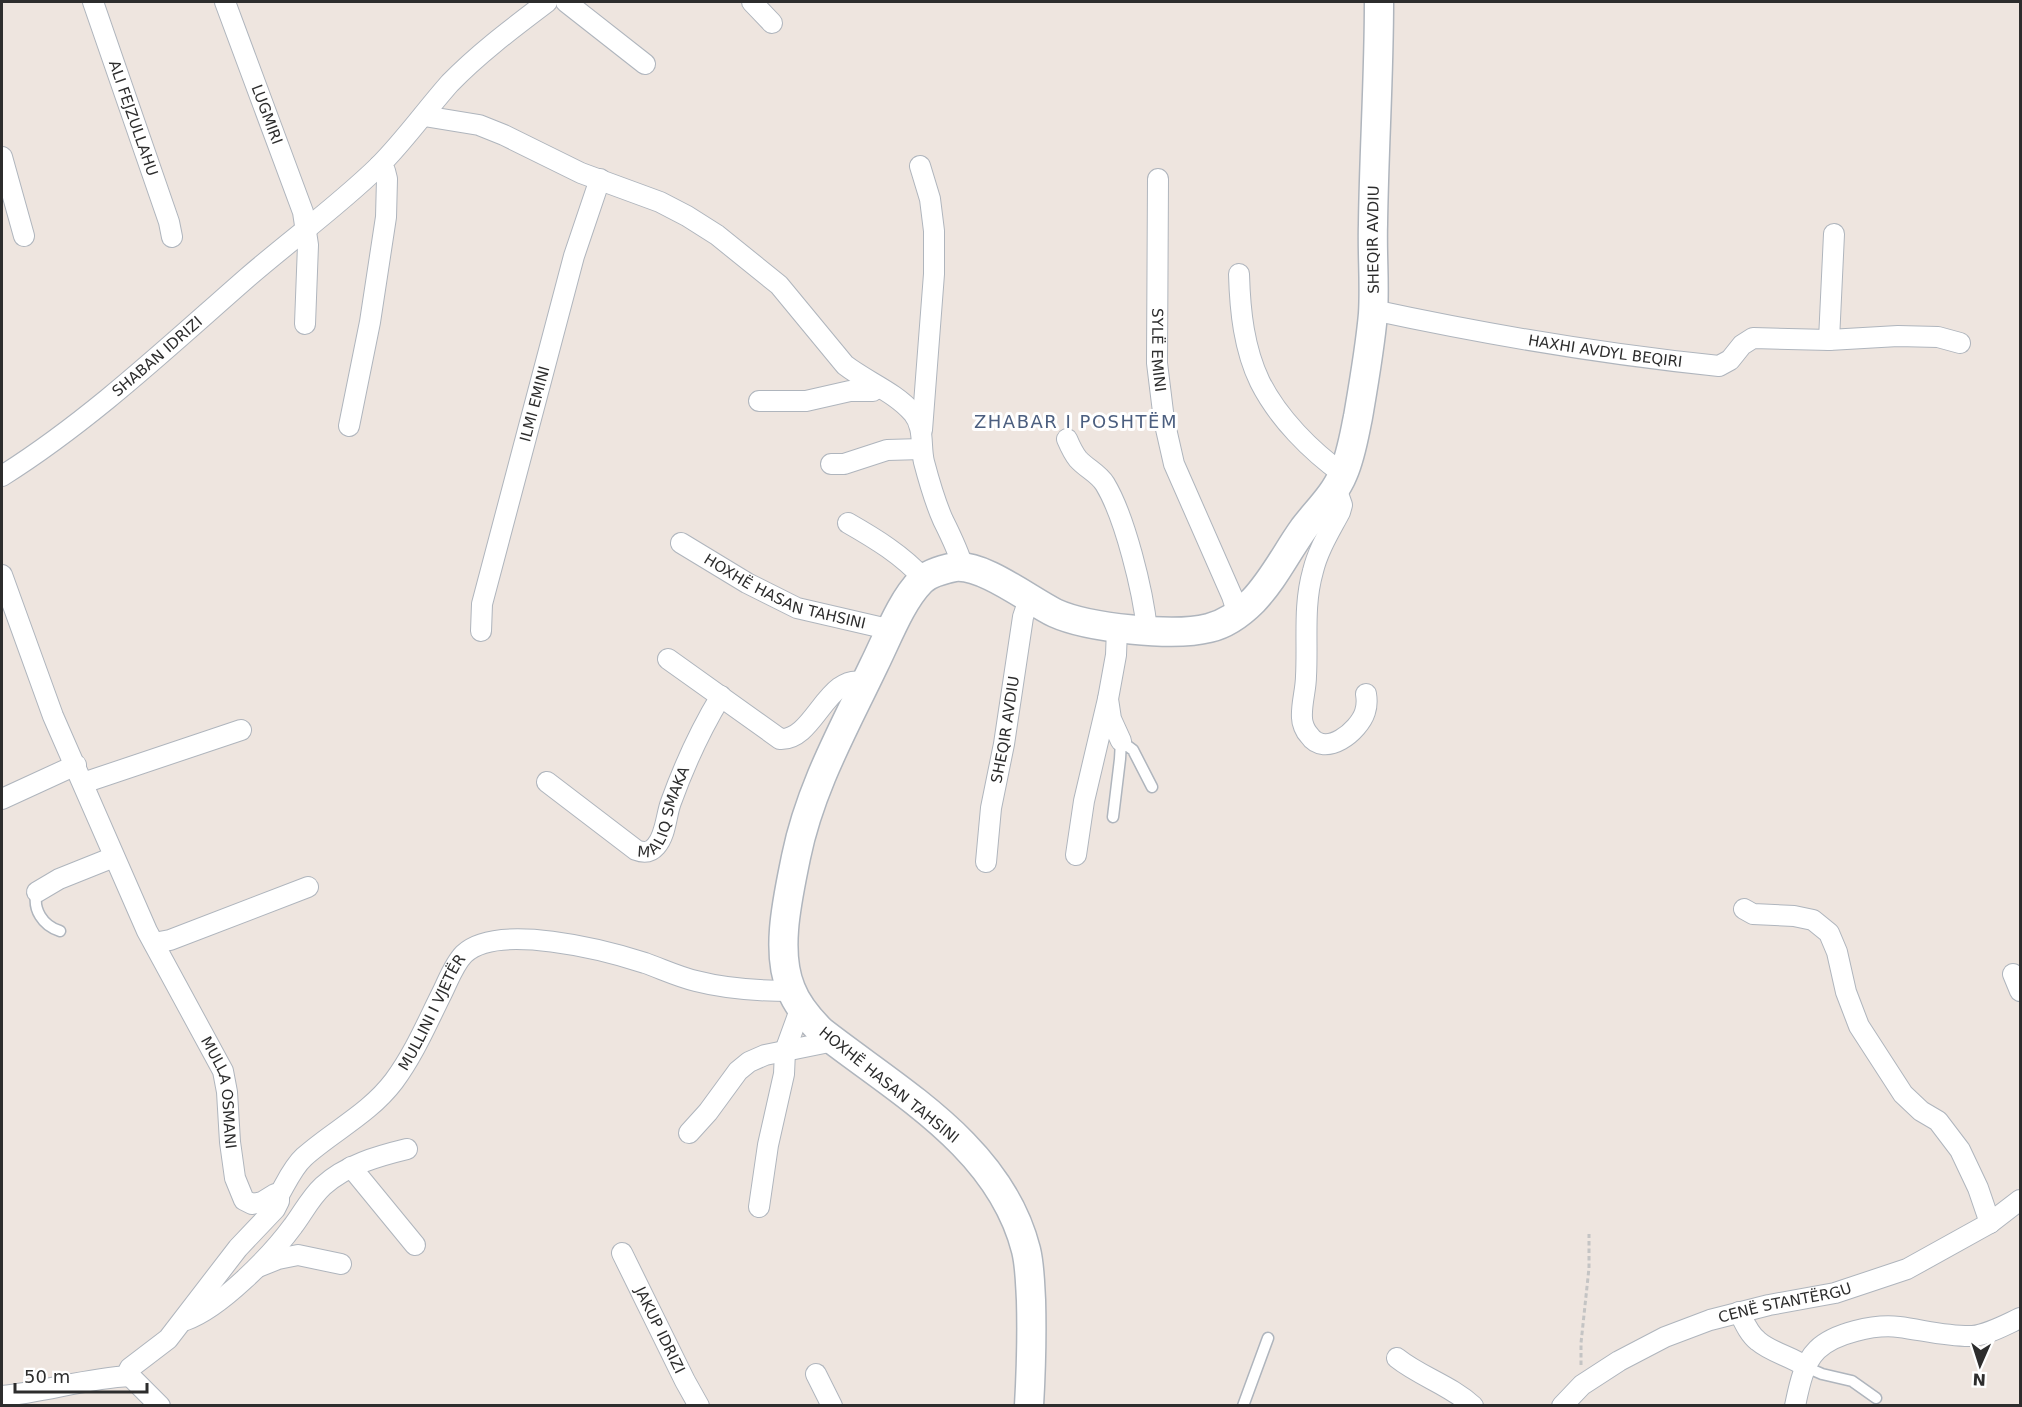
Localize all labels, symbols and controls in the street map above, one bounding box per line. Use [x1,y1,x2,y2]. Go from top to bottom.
street label: ALI FEJZULLAHU [105,58,161,179]
street label: LUGMIRI [247,82,286,147]
street label: SHEQIR AVDIU [1364,185,1383,294]
street label: SYLË EMINI [1148,308,1169,393]
street label: SHABAN IDRIZI [108,313,206,400]
street label: HAXHI AVDYL BEQIRI [1527,331,1683,371]
street label: ILMI EMINI [516,364,554,444]
district label: ZHABAR I POSHTËM [974,411,1178,432]
street label: HOXHË HASAN TAHSINI [701,550,868,633]
street label: SHEQIR AVDIU [987,675,1023,785]
street label: MALIQ SMAKA [637,763,693,861]
street label: MULLINI I VJETËR [395,951,469,1074]
street label: HOXHË HASAN TAHSINI [815,1022,963,1147]
street label: MULLA OSMANI [197,1033,240,1150]
street label: CENË STANTËRGU [1716,1279,1854,1327]
street label: JAKUP IDRIZI [631,1283,689,1376]
north arrow [1950,1335,2010,1395]
scale bar [15,1356,147,1394]
text: 50 m [24,1366,70,1387]
text: N [1972,1370,1986,1389]

